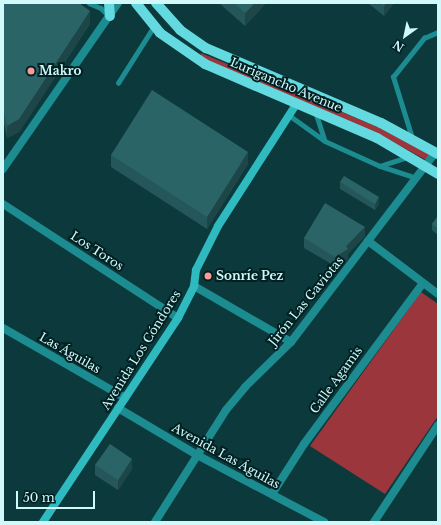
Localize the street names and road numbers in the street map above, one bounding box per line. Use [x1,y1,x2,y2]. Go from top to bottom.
street label: Lurigancho Avenue [228,55,344,115]
street label: Los Toros [68,228,126,274]
street label: Jirón Las Gaviotas [266,253,346,349]
street label: Avenida Los Cóndores [98,288,184,412]
street label: Las Águilas [37,330,103,376]
street label: Calle Agamis [307,343,365,417]
street label: Avenida Las Águilas [169,420,283,492]

